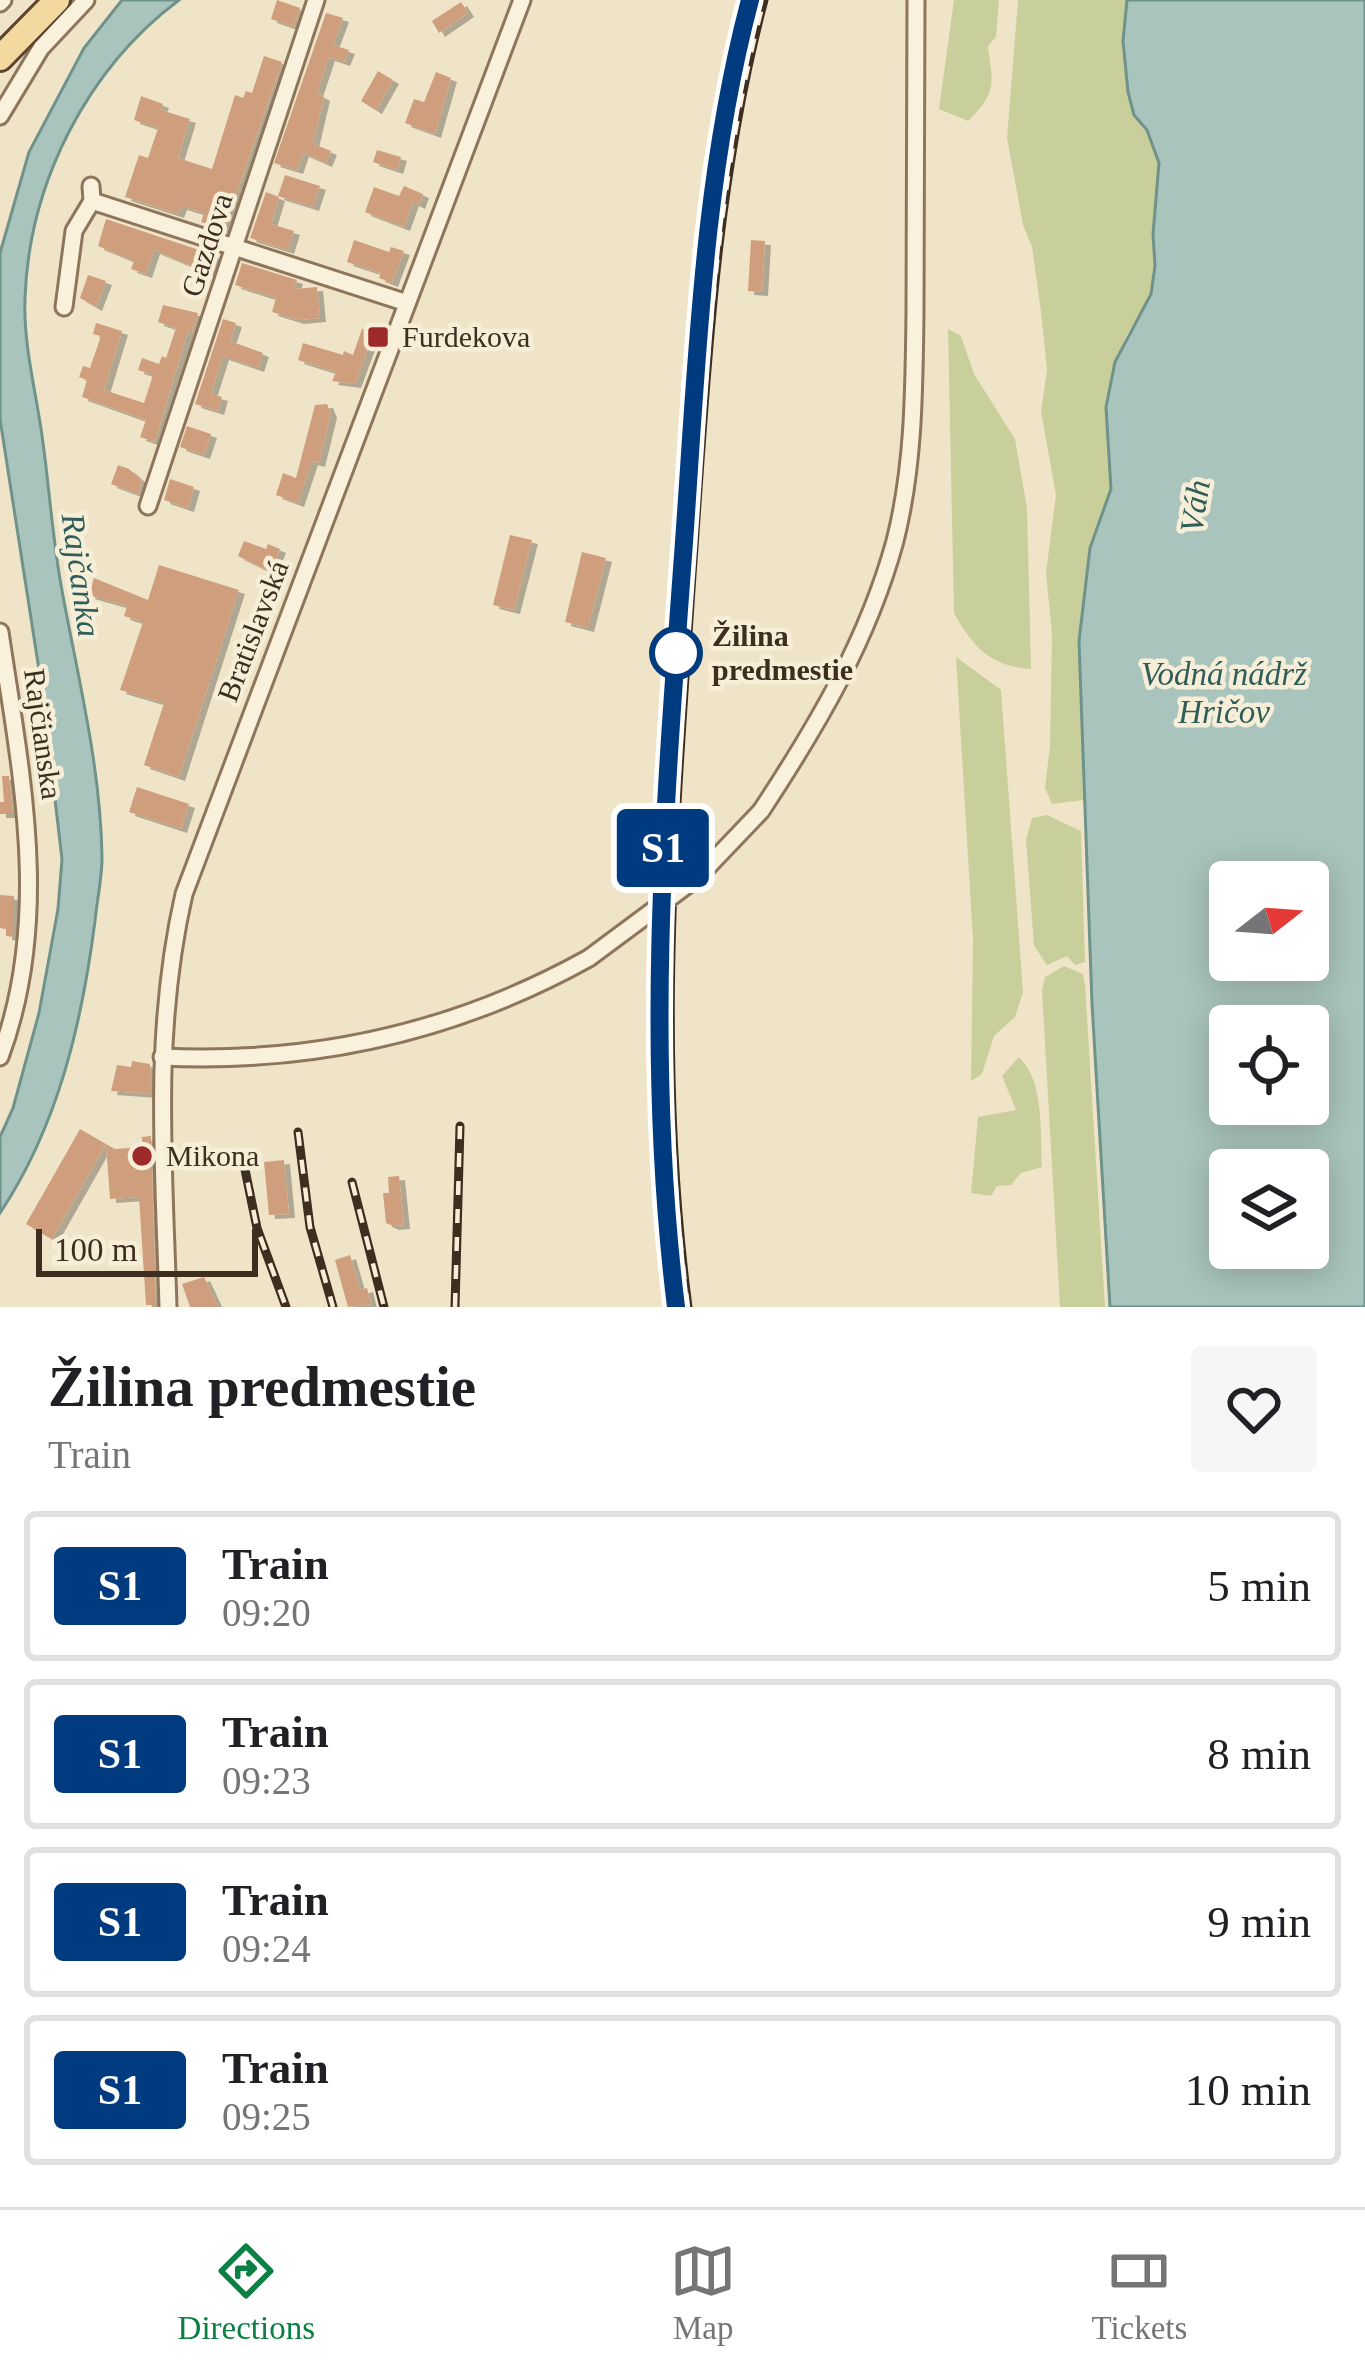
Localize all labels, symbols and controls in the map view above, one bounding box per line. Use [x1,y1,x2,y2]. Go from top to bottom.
street label: Gazdova [174,189,239,301]
place label: Furdekova [402,320,530,353]
marker: Furdekova [365,324,391,350]
water label: Váh [1173,477,1217,535]
water label: Rajčanka [54,510,108,639]
street label: Bratislavská [211,556,295,706]
place label: Žilina predmestie [712,619,853,686]
marker: Žilina predmestie [651,628,701,678]
water label: Vodná nádrž Hričov [1141,656,1308,730]
street label: Rajčianska [18,666,69,801]
line badge: S1 [609,809,717,887]
text: S1 [641,825,685,871]
north arrow [1209,861,1329,981]
map controls [1209,861,1329,1269]
button: locate [1209,1005,1329,1125]
place label: Mikona [166,1139,259,1172]
marker: Mikona [129,1143,155,1169]
button: layers [1209,1149,1329,1269]
scale bar [36,1223,258,1276]
text: 100 m [54,1232,137,1268]
button: heart [1191,1346,1317,1472]
text: Žilina predmestie [48,1355,476,1418]
text: Train [48,1433,131,1476]
text: Train [222,1539,329,1589]
text: 5 min [1207,1561,1311,1611]
text: S1 [98,1563,142,1609]
text: 09:20 [222,1591,311,1634]
text: Train [222,1707,329,1757]
text: 8 min [1207,1729,1311,1779]
text: S1 [98,1731,142,1777]
text: 09:23 [222,1759,311,1802]
text: Train [222,1875,329,1925]
text: 9 min [1207,1897,1311,1947]
text: S1 [98,1899,142,1945]
text: 09:24 [222,1927,311,1970]
text: Train [222,2043,329,2093]
text: 10 min [1185,2065,1311,2115]
text: S1 [98,2067,142,2113]
text: 09:25 [222,2095,311,2138]
tab: Directions [178,2238,315,2347]
tab: Map [670,2238,736,2347]
tab: Tickets [1091,2238,1187,2347]

